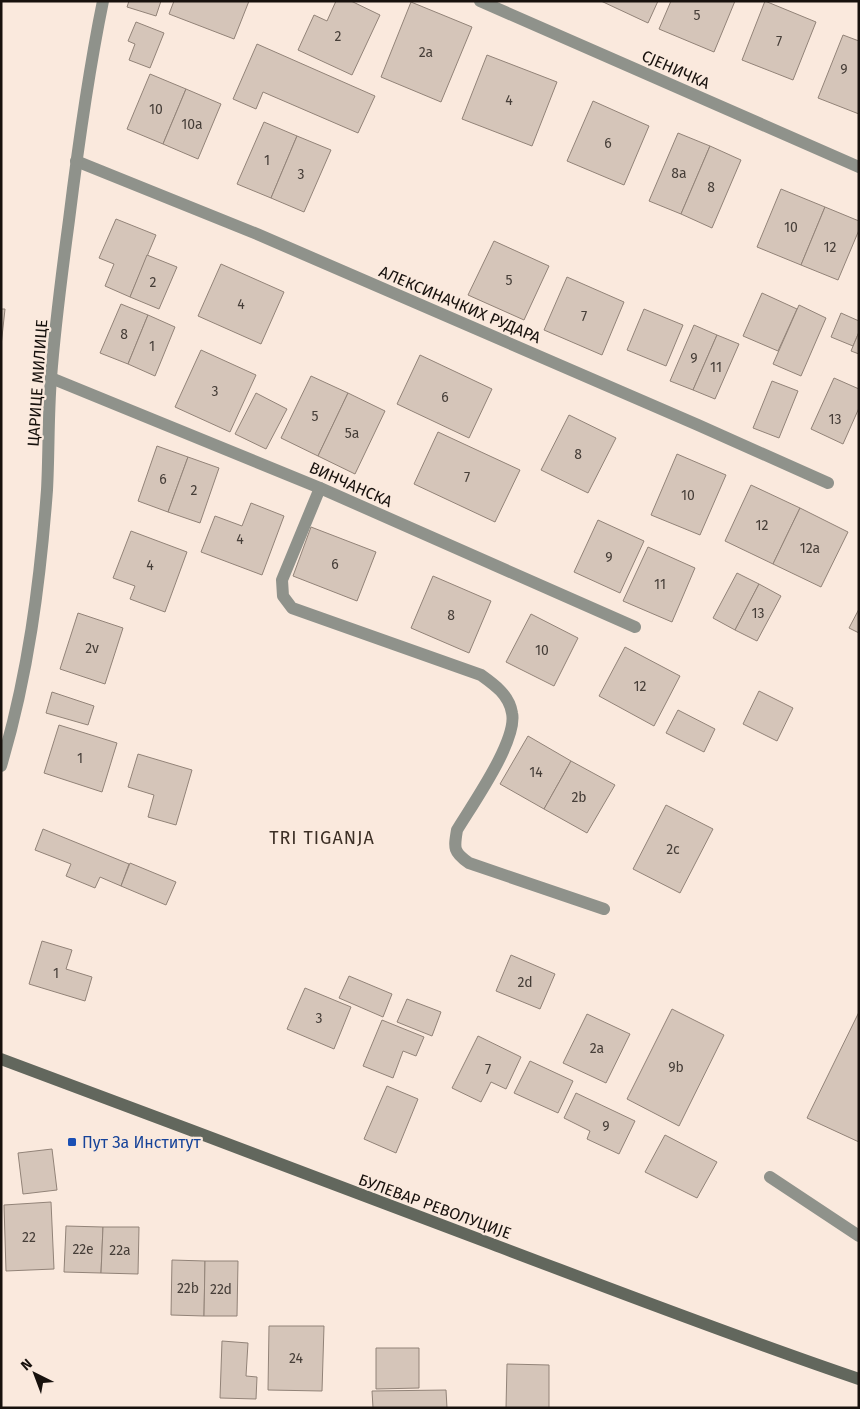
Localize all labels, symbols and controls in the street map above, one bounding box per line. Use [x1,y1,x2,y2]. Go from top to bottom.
house number: 5 [693,7,701,24]
house number: 2 [335,28,342,45]
house number: 7 [776,33,782,50]
house number: 2a [419,44,433,61]
street label: СЈЕНИЧКА [639,46,714,93]
house number: 9 [840,61,848,78]
house number: 4 [505,92,513,109]
house number: 10 [149,101,163,118]
house number: 10a [181,116,203,133]
house number: 6 [604,135,612,152]
house number: 1 [264,152,270,169]
house number: 8a [671,165,687,182]
house number: 3 [298,166,305,183]
house number: 8 [707,179,715,196]
house number: 10 [784,219,798,236]
house number: 12 [824,239,837,256]
street label: АЛЕКСИНАЧКИХ РУДАРА [376,262,544,347]
house number: 5 [505,272,513,289]
house number: 2 [150,274,157,291]
house number: 4 [237,296,245,313]
house number: 7 [581,308,587,325]
street label: ЦАРИЦЕ МИЛИЦЕ [24,319,51,447]
house number: 8 [120,326,128,343]
house number: 1 [149,338,155,355]
house number: 9 [690,350,698,367]
house number: 11 [710,359,722,376]
house number: 3 [212,383,219,400]
house number: 6 [441,389,449,406]
house number: 5 [311,408,319,425]
house number: 13 [828,411,842,428]
house number: 5a [345,425,359,442]
house number: 8 [574,446,582,463]
street label: ВИНЧАНСКА [306,458,396,512]
house number: 7 [464,469,470,486]
house number: 6 [159,471,167,488]
house number: 2 [191,482,198,499]
house number: 10 [681,487,695,504]
house number: 12 [756,517,769,534]
house number: 4 [236,531,244,548]
house number: 12a [800,540,820,557]
house number: 9 [605,549,613,566]
house number: 6 [331,556,339,573]
house number: 4 [146,557,154,574]
house number: 11 [654,576,666,593]
house number: 13 [751,605,765,622]
house number: 8 [447,607,455,624]
house number: 2v [85,640,99,657]
house number: 10 [535,642,549,659]
house number: 12 [634,678,647,695]
house number: 1 [77,750,83,767]
house number: 14 [529,764,543,781]
house number: 2b [571,789,587,806]
district label: TRI TIGANJA [269,827,375,849]
house number: 2c [666,841,680,858]
house number: 1 [53,965,59,982]
house number: 2d [517,974,533,991]
house number: 3 [316,1010,323,1027]
house number: 2a [590,1040,604,1057]
house number: 9b [668,1059,684,1076]
house number: 7 [485,1061,491,1078]
house number: 9 [602,1118,610,1135]
place label: Пут За Институт [82,1133,201,1152]
marker: Пут За Институт [66,1136,78,1148]
street label: БУЛЕВАР РЕВОЛУЦИЈЕ [356,1170,514,1243]
house number: 22 [22,1229,36,1246]
house number: 22e [72,1241,94,1258]
house number: 22a [109,1242,131,1259]
house number: 22b [177,1280,199,1297]
house number: 22d [210,1281,232,1298]
north arrow [10,1349,60,1399]
house number: 24 [289,1350,304,1367]
text: N [17,1355,36,1374]

